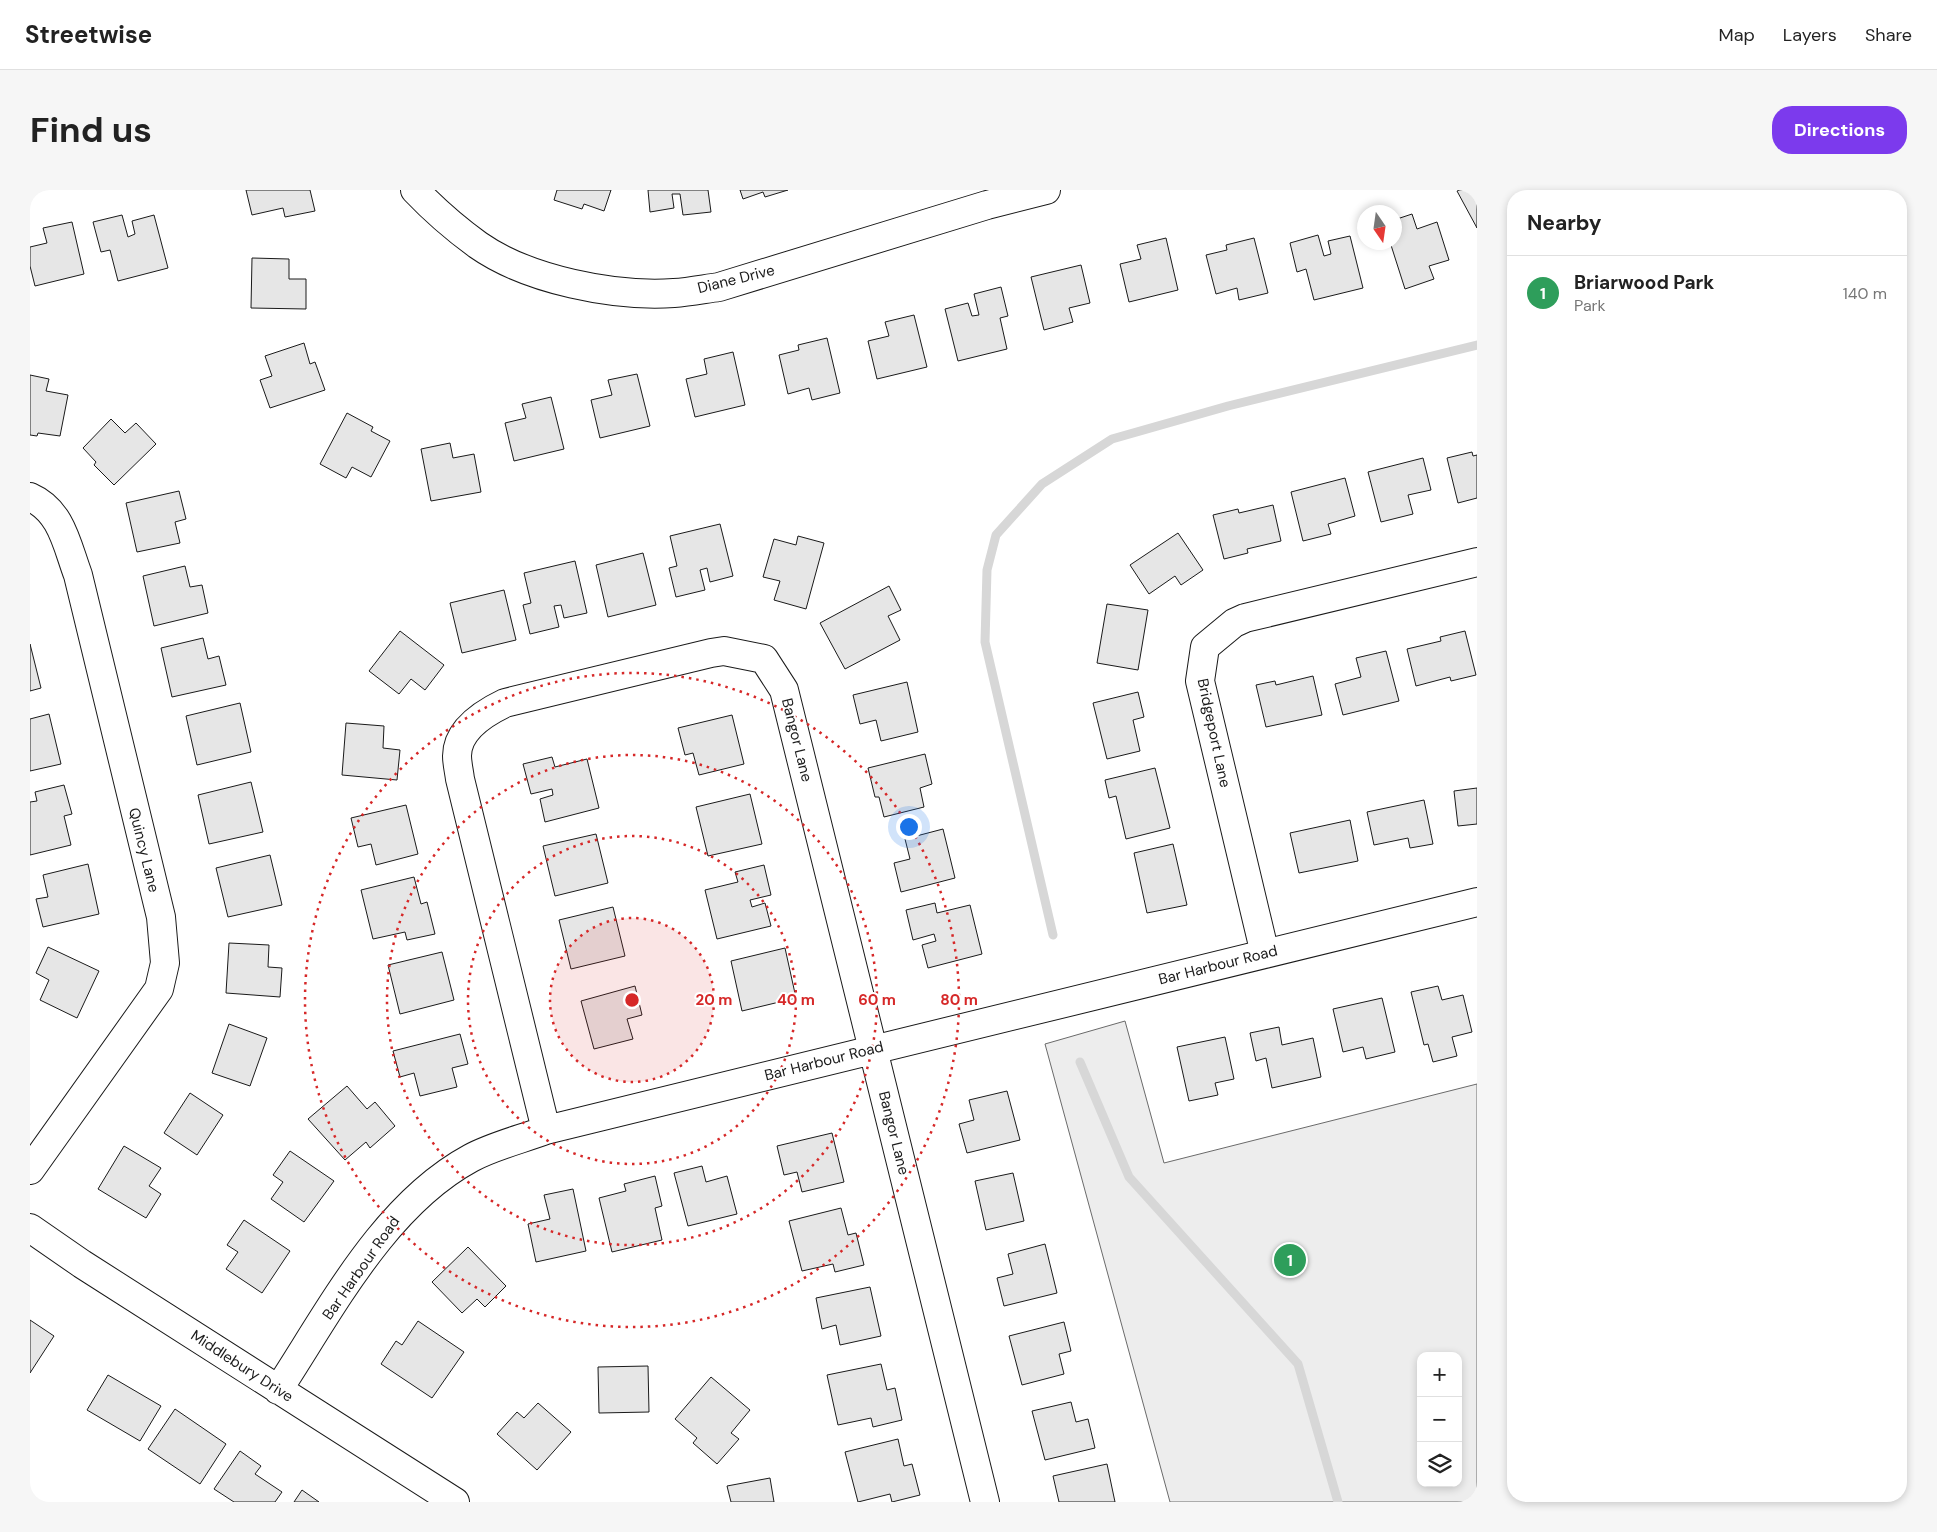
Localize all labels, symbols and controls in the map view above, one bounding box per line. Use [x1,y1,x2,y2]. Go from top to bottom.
text: Streetwise [25,19,152,50]
text: Map [1719,23,1755,47]
text: Layers [1783,23,1837,47]
text: Share [1865,23,1912,47]
button: Directions [1772,106,1907,154]
text: Find us [30,107,152,153]
north arrow [1357,205,1402,250]
text: Nearby [1527,209,1601,237]
street label: Diane Drive [695,260,777,298]
text: Briarwood Park [1574,270,1714,295]
text: 1 [1540,283,1546,304]
text: 140 m [1843,283,1887,304]
text: Park [1574,295,1606,316]
street label: Bridgeport Lane [1193,677,1235,789]
street label: Bangor Lane [777,696,817,784]
street label: Quincy Lane [124,806,164,894]
your location [896,814,922,840]
street label: Bar Harbour Road [1156,941,1280,989]
text: 20 m [696,990,732,1010]
text: 40 m [777,990,815,1010]
text: 60 m [858,990,896,1010]
text: 80 m [940,990,978,1010]
centre of rings [623,991,641,1009]
street label: Bar Harbour Road [762,1037,886,1085]
street label: Bangor Lane [874,1089,914,1177]
street label: Bar Harbour Road [318,1212,404,1324]
pin: 1 [1274,1241,1306,1279]
street label: Middlebury Drive [187,1325,297,1407]
map controls [1417,1352,1462,1487]
button: + [1417,1352,1462,1397]
button: − [1417,1397,1462,1442]
button: layers [1417,1442,1462,1487]

